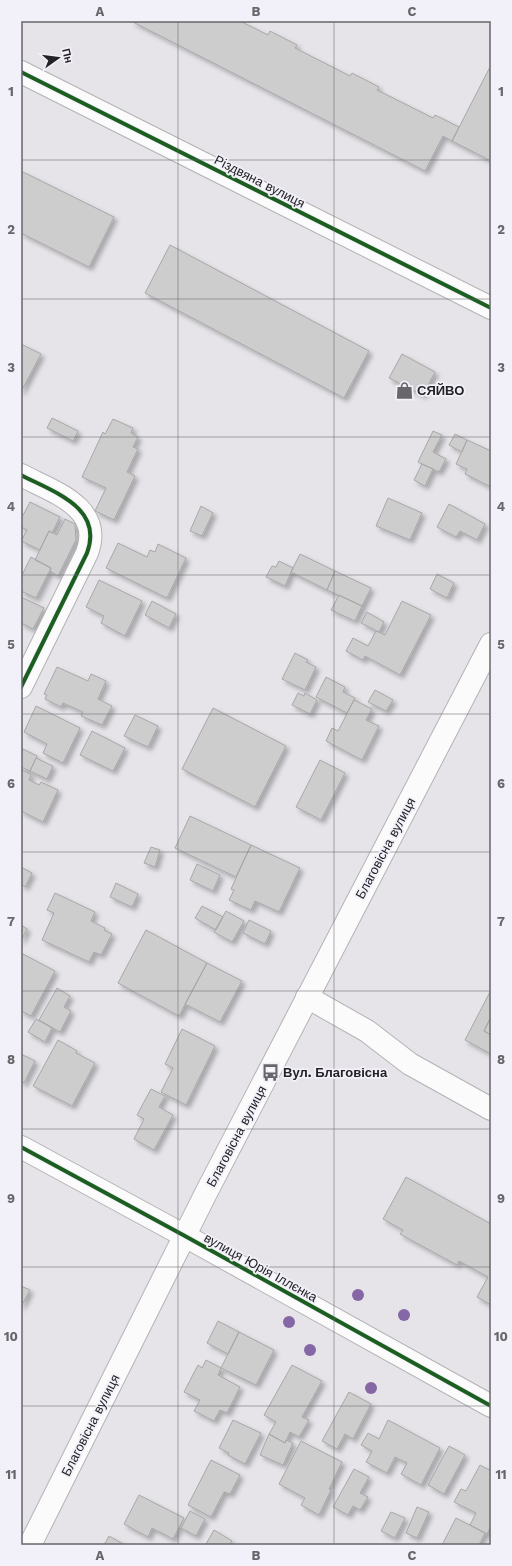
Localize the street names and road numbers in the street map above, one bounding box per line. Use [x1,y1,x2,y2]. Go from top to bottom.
street label: Різдвяна вулиця [212,152,308,211]
street label: Благовісна вулиця [352,795,418,901]
street label: Благовісна вулиця [203,1083,269,1189]
street label: вулиця Юрія Іллєнка [202,1230,321,1305]
street label: Благовісна вулиця [58,1372,123,1479]

